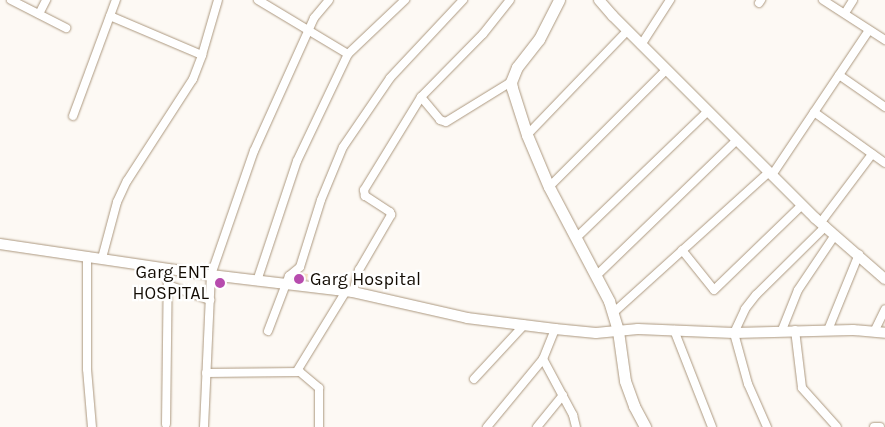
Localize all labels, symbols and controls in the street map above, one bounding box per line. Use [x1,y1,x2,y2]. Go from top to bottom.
place label: Garg ENT HOSPITAL [132,262,209,304]
place label: Garg Hospital [310,268,421,290]
marker: Garg Hospital [292,272,306,286]
marker: Garg ENT HOSPITAL [213,276,227,290]

